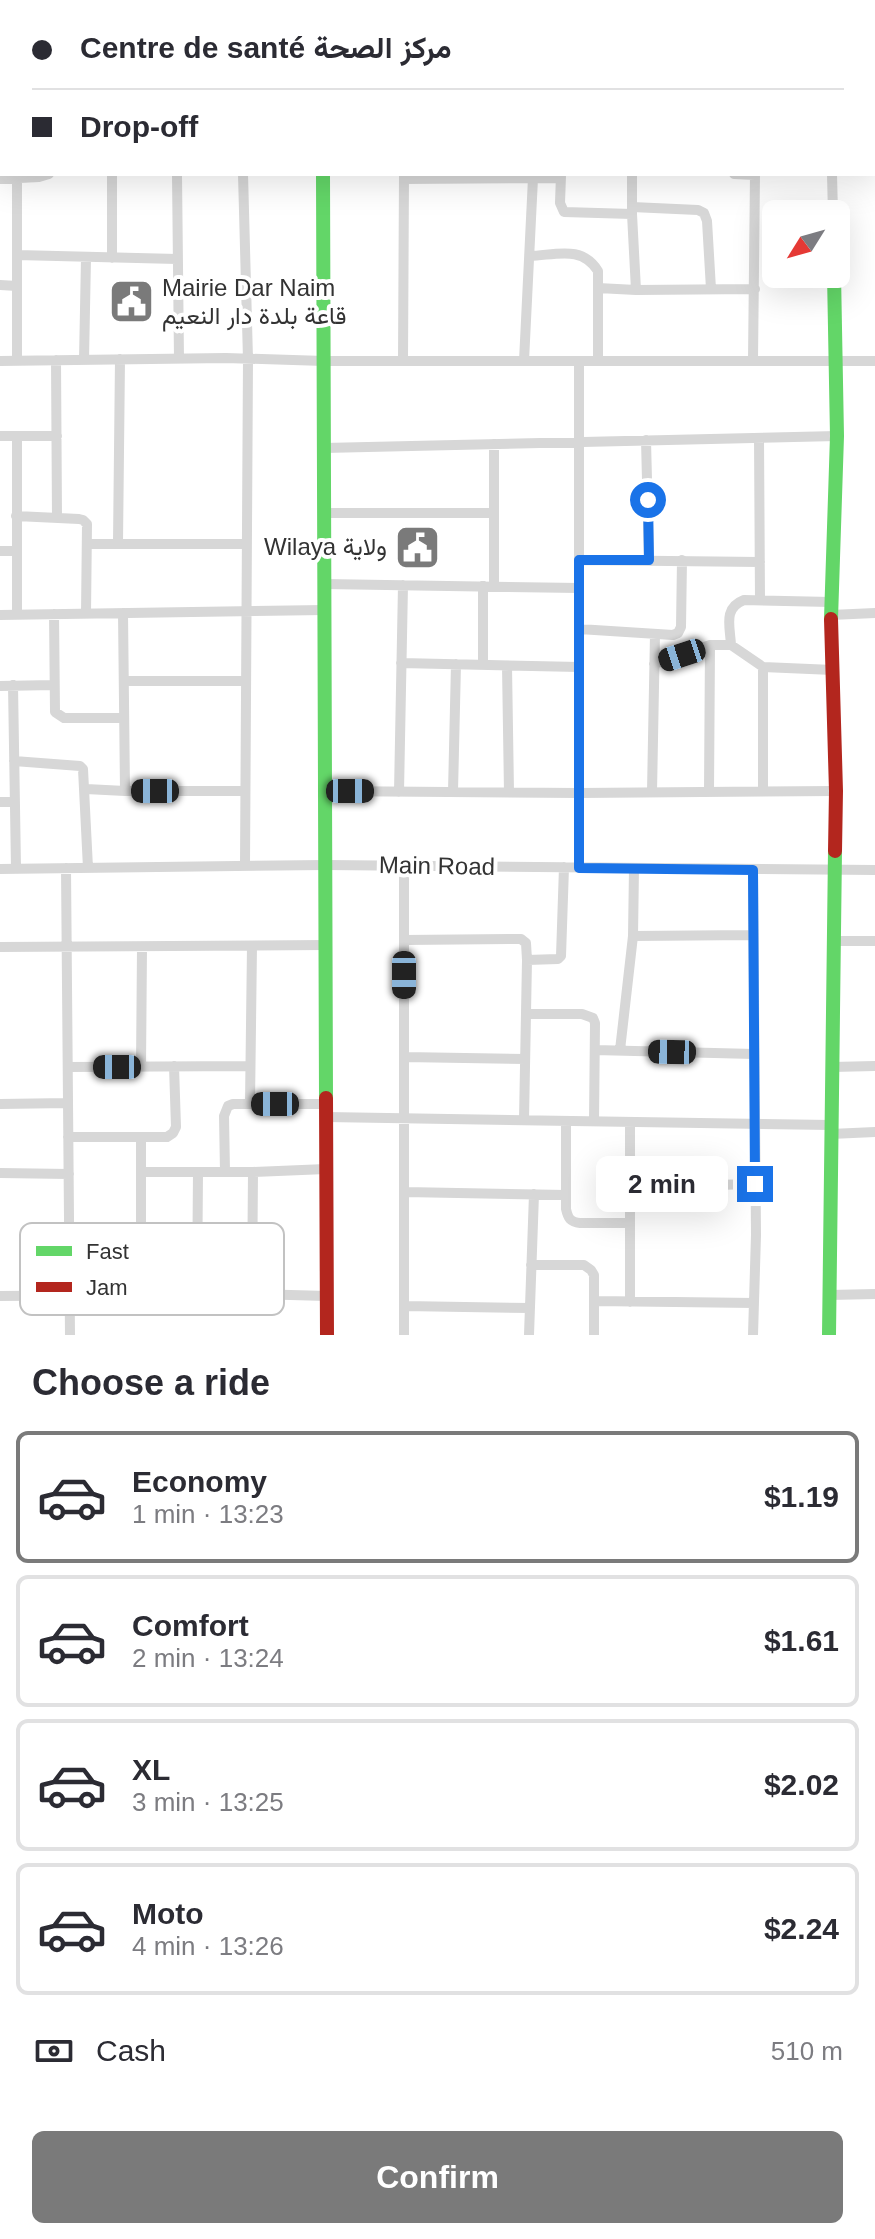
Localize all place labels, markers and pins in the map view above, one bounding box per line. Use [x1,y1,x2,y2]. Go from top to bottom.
place label: Mairie Dar Naim قاعة بلدة دار النعيم [162,274,346,332]
public building icon: Mairie Dar Naim قاعة بلدة دار النعيم [107,278,155,326]
public building icon: Wilaya ولاية [394,523,442,571]
place label: Wilaya ولاية [264,533,387,562]

